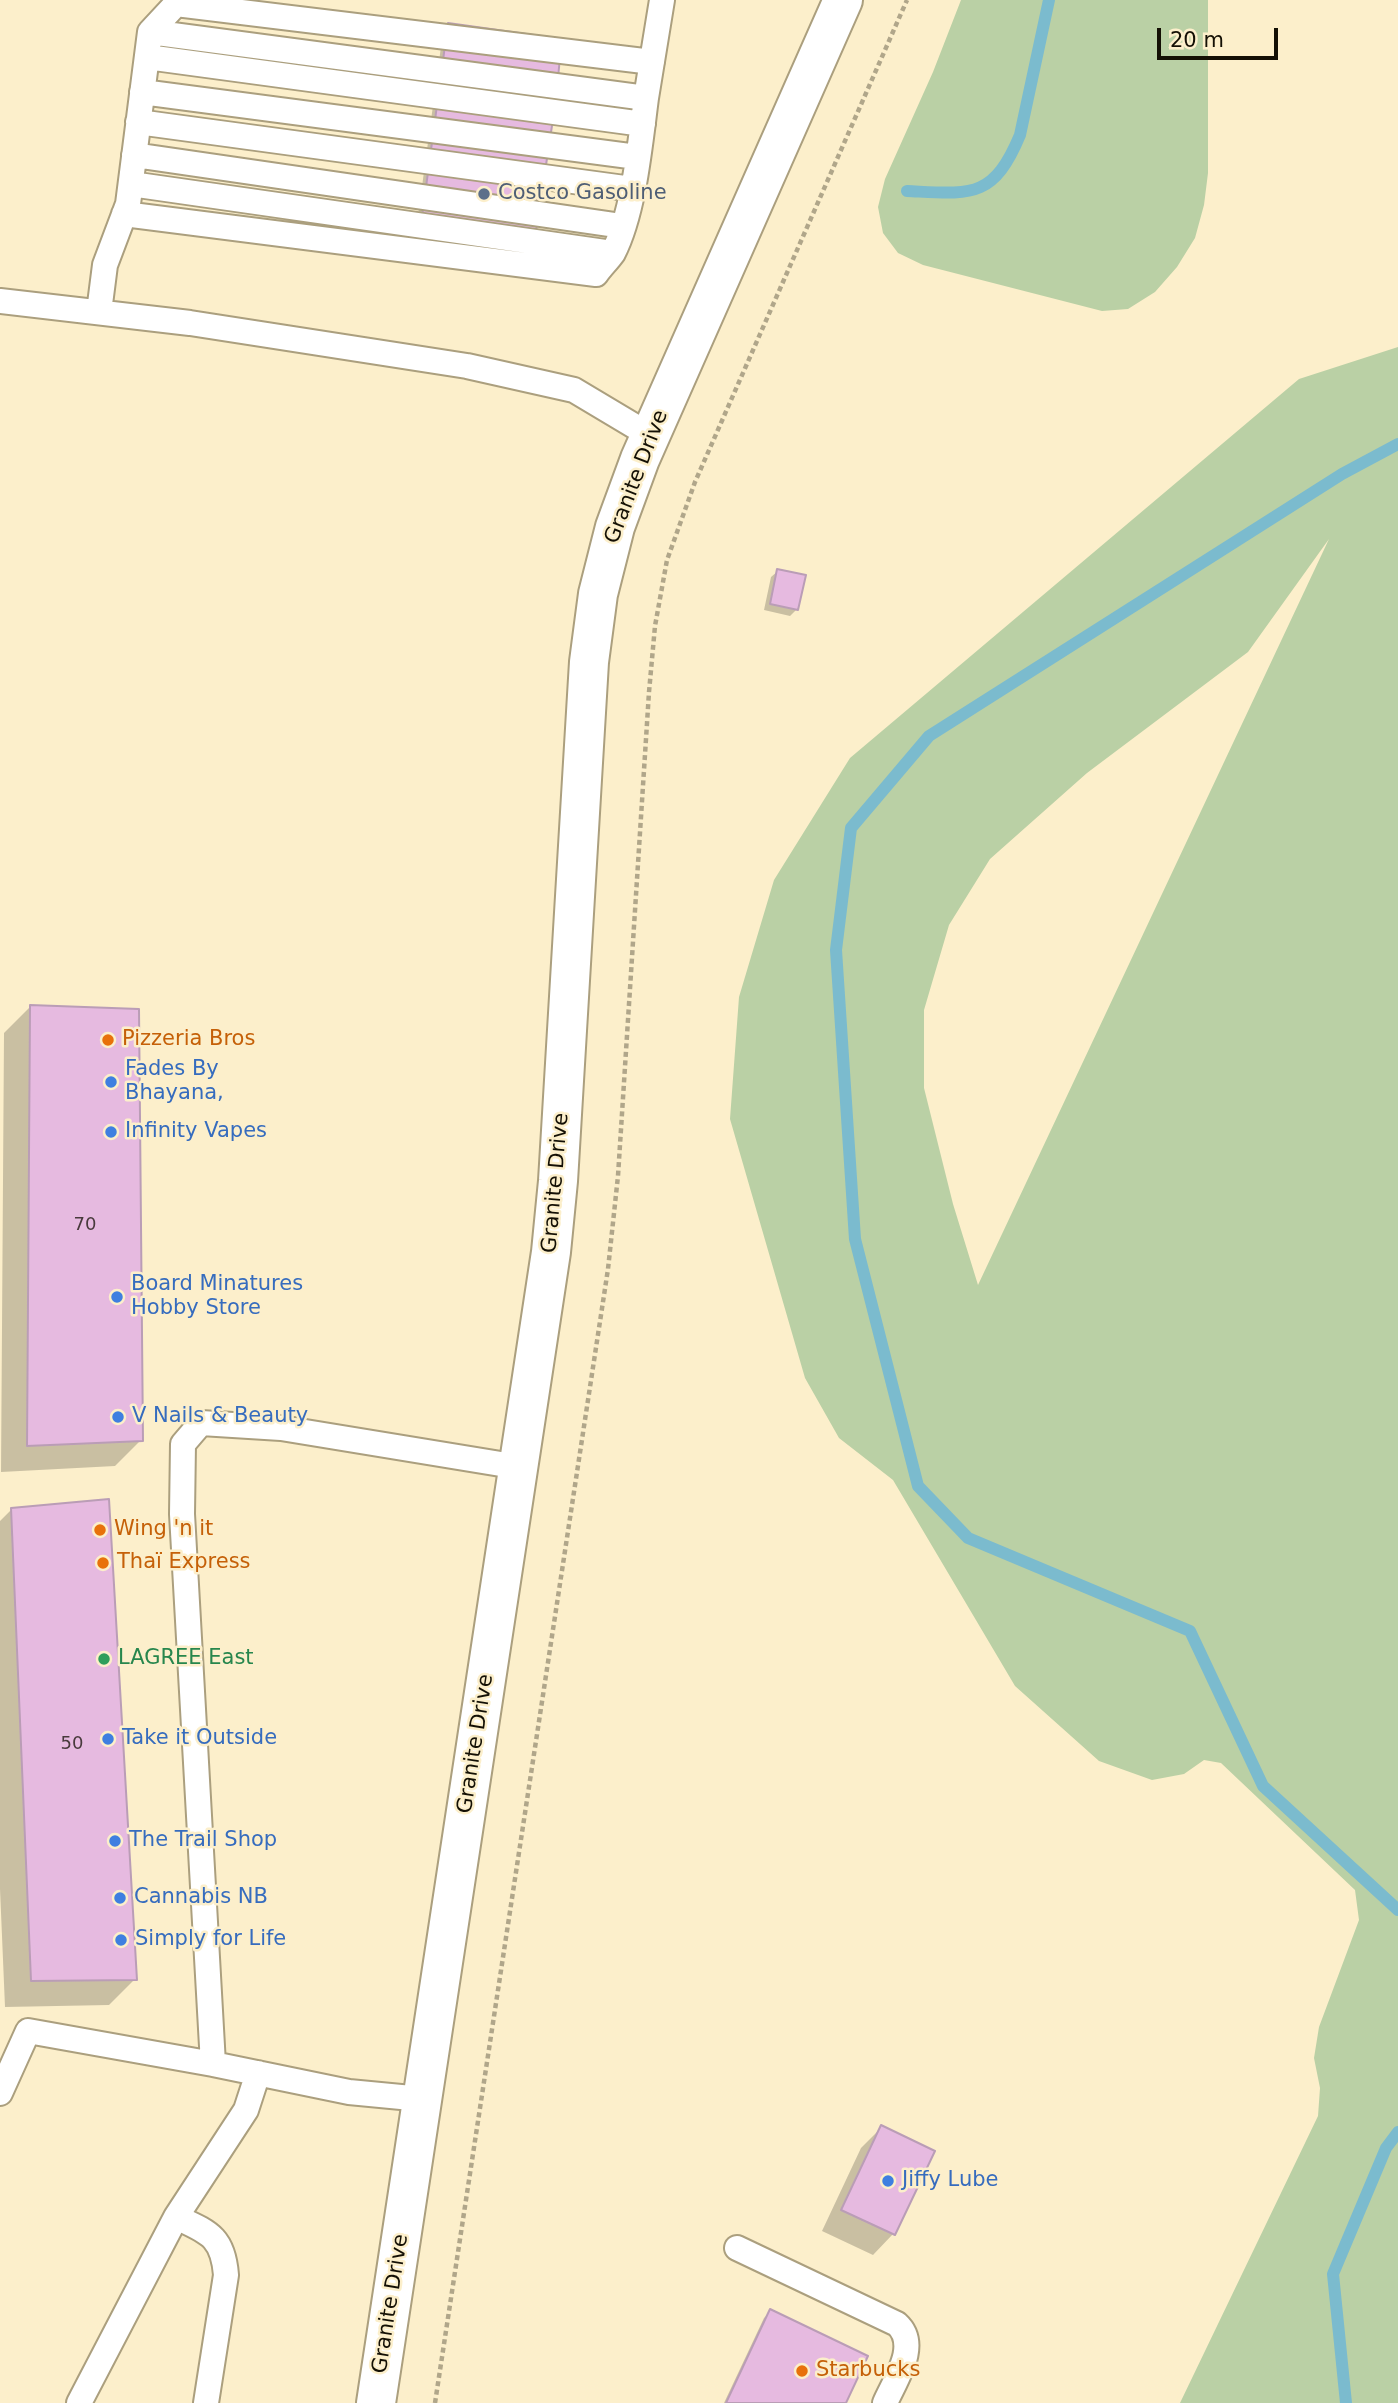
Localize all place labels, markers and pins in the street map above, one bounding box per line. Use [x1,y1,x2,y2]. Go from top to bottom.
place label: Costco Gasoline [498,181,667,207]
marker: Costco Gasoline [476,186,492,202]
place label: Pizzeria Bros [122,1027,255,1053]
marker: Pizzeria Bros [100,1032,116,1048]
place label: Fades By Bhayana, [125,1057,224,1107]
marker: Fades By Bhayana, [103,1074,119,1090]
place label: Infinity Vapes [125,1119,267,1145]
marker: Infinity Vapes [103,1124,119,1140]
place label: Board Minatures Hobby Store [131,1272,303,1322]
marker: Board Minatures Hobby Store [109,1289,125,1305]
place label: V Nails & Beauty [132,1404,308,1430]
marker: V Nails & Beauty [110,1409,126,1425]
place label: Wing 'n it [114,1517,213,1543]
marker: Wing 'n it [92,1522,108,1538]
place label: Thaï Express [117,1550,251,1576]
marker: Thaï Express [95,1555,111,1571]
place label: LAGREE East [118,1646,254,1672]
marker: LAGREE East [96,1651,112,1667]
place label: Take it Outside [122,1726,277,1752]
marker: Take it Outside [100,1731,116,1747]
place label: The Trail Shop [129,1828,277,1854]
marker: The Trail Shop [107,1833,123,1849]
place label: Cannabis NB [134,1885,268,1911]
marker: Cannabis NB [112,1890,128,1906]
place label: Simply for Life [135,1927,286,1953]
marker: Simply for Life [113,1932,129,1948]
place label: Jiffy Lube [902,2168,998,2194]
marker: Jiffy Lube [880,2173,896,2189]
place label: Starbucks [816,2358,920,2384]
marker: Starbucks [794,2363,810,2379]

